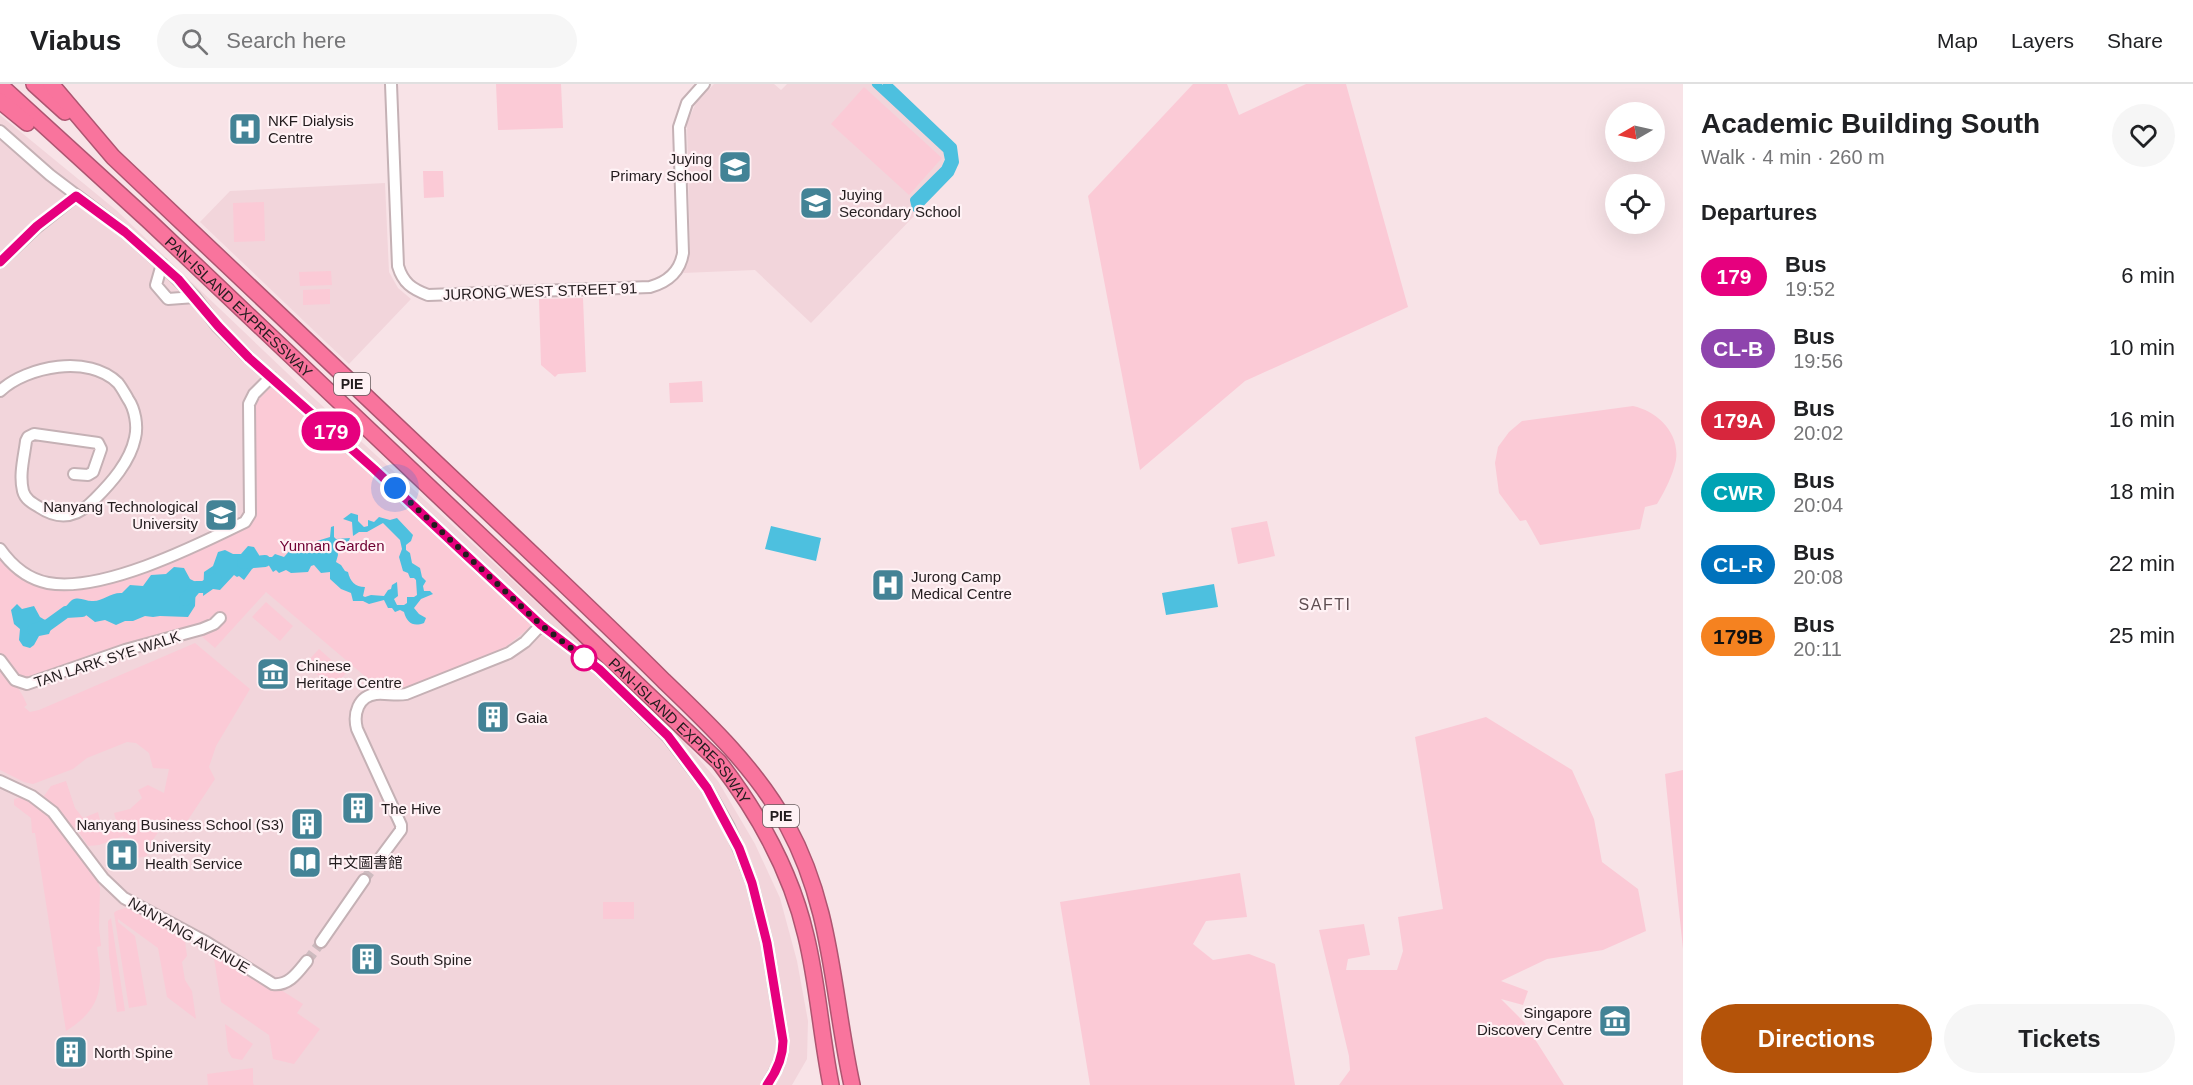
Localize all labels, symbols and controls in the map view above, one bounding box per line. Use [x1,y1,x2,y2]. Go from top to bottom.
search box [157,14,577,68]
text: Viabus [30,25,121,56]
icon: search [178,25,211,58]
text: Search here [226,28,346,53]
text: Map [1937,29,1978,52]
text: Layers [2011,29,2074,52]
text: Share [2107,29,2163,52]
north arrow [1605,102,1665,162]
map controls [1605,102,1665,234]
button: heart [2112,104,2175,167]
text: Academic Building South [1701,108,2040,139]
hospital icon: NKF Dialysis Centre [227,111,263,147]
place label: NKF Dialysis Centre [268,112,354,146]
text: Walk · 4 min · 260 m [1701,146,1885,168]
school or university icon: Juying Primary School [717,149,753,185]
place label: Juying Primary School [610,150,712,184]
button: locate [1605,174,1665,234]
school or university icon: Juying Secondary School [798,185,834,221]
place label: Juying Secondary School [839,186,961,220]
text: Departures [1701,200,1817,225]
street label: PAN-ISLAND EXPRESSWAY [162,233,316,380]
text: Bus [1785,252,1827,277]
text: 6 min [2121,263,2175,288]
text: 179 [1716,265,1752,288]
text: 19:52 [1785,278,1835,300]
street label: JURONG WEST STREET 91 [443,279,637,303]
text: Bus [1793,324,1835,349]
text: 10 min [2109,335,2175,360]
text: CL-B [1713,337,1763,360]
text: 19:56 [1793,350,1843,372]
road number: PIE [334,373,370,395]
text: Bus [1793,396,1835,421]
text: 16 min [2109,407,2175,432]
text: 179A [1713,409,1763,432]
line badge: 179 [296,412,366,450]
text: 179 [313,420,349,443]
text: 20:02 [1793,422,1843,444]
text: Bus [1793,468,1835,493]
your location [380,473,410,503]
text: 18 min [2109,479,2175,504]
text: CWR [1713,481,1763,504]
text: 20:04 [1793,494,1843,516]
school or university icon: Nanyang Technological University [203,497,239,533]
place label: Nanyang Technological University [43,498,198,532]
park label: Yunnan Garden [279,537,385,554]
text: Bus [1793,540,1835,565]
text: 22 min [2109,551,2175,576]
text: CL-R [1713,553,1763,576]
text: 20:08 [1793,566,1843,588]
hospital icon: Jurong Camp Medical Centre [870,567,906,603]
place label: Jurong Camp Medical Centre [911,568,1012,602]
district label: SAFTI [1299,596,1351,613]
text: Bus [1793,612,1835,637]
text: 25 min [2109,623,2175,648]
text: 179B [1713,625,1763,648]
street label: TAN LARK SYE WALK [32,627,182,691]
text: 20:11 [1793,638,1842,660]
unlabelled marker [571,645,597,671]
street label: PAN-ISLAND EXPRESSWAY [606,654,754,806]
museum icon: Chinese Heritage Centre [255,656,291,692]
place label: Chinese Heritage Centre [296,657,402,691]
building icon: Gaia [475,699,511,735]
place label: Gaia [516,709,548,726]
building icon: The Hive [340,790,376,826]
place label: The Hive [381,800,441,817]
road number: PIE [763,805,799,827]
building icon: Nanyang Business School (S3) [289,806,325,842]
place label: Nanyang Business School (S3) [76,816,284,833]
hospital icon: University Health Service [104,837,140,873]
place label: University Health Service [145,838,243,872]
library icon: 中文圖書館 [287,844,323,880]
place label: 中文圖書館 [328,854,403,871]
street label: NANYANG AVENUE [125,893,253,977]
building icon: South Spine [349,941,385,977]
place label: South Spine [390,951,472,968]
museum icon: Singapore Discovery Centre [1597,1003,1633,1039]
place label: Singapore Discovery Centre [1477,1004,1592,1038]
button: Directions [1701,1004,1932,1073]
button: Tickets [1944,1004,2175,1073]
building icon: North Spine [53,1034,89,1070]
place label: North Spine [94,1044,173,1061]

